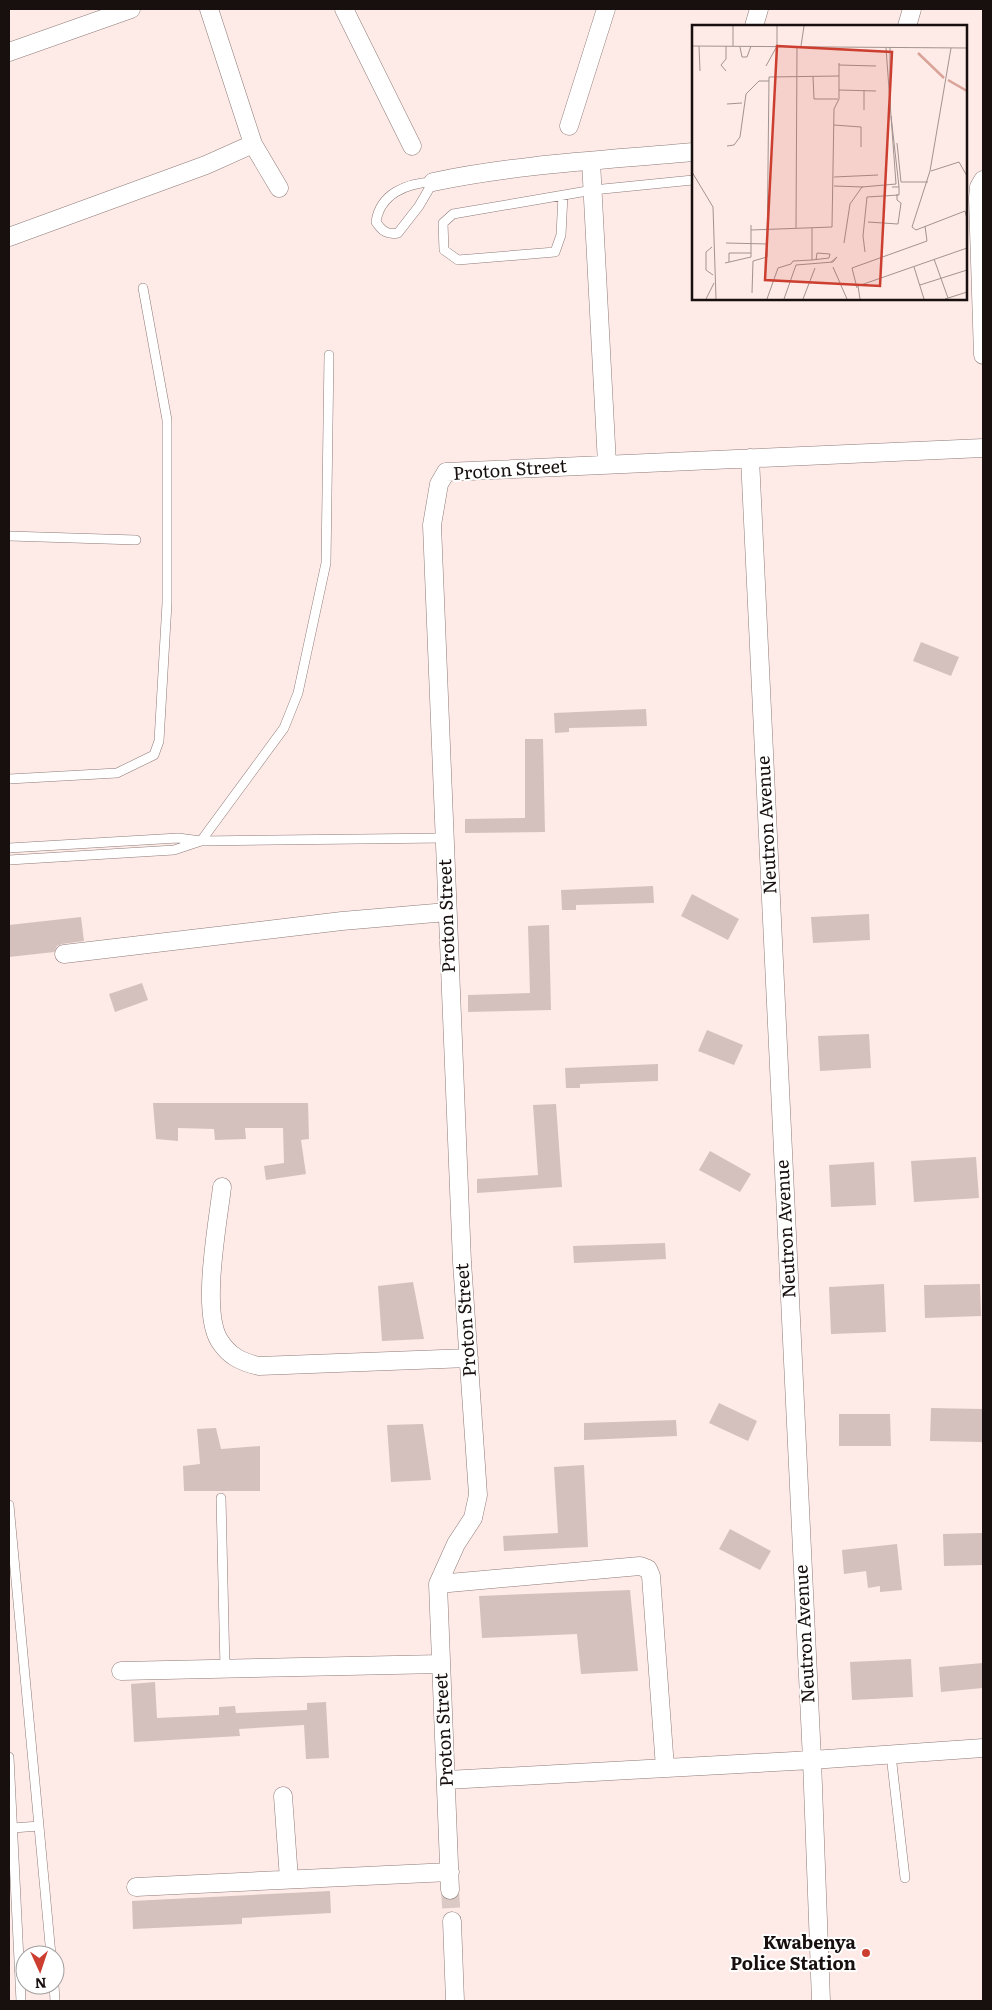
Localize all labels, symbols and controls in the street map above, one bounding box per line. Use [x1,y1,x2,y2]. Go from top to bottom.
inset map [692,25,967,300]
street label: Proton Street [452,451,568,486]
street label: Neutron Avenue [748,755,783,895]
street label: Proton Street [430,858,461,973]
street label: Neutron Avenue [767,1159,802,1299]
street label: Proton Street [447,1262,482,1378]
street label: Neutron Avenue [786,1564,821,1704]
street label: Proton Street [426,1672,459,1788]
place label: Kwabenya Police Station [730,1928,857,1976]
north arrow [15,1945,65,1995]
marker: Kwabenya Police Station [860,1947,872,1959]
text: N [34,1974,47,1994]

